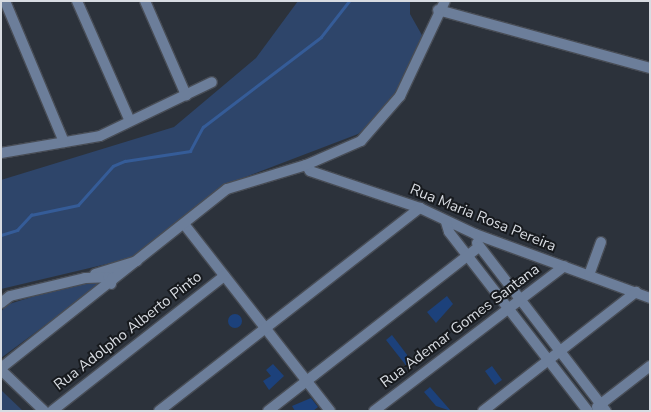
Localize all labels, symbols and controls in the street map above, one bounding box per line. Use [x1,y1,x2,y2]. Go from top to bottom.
street label: Rua Maria Rosa Pereira [407,180,559,256]
street label: Rua Ademar Gomes Santana [377,260,543,392]
street label: Rua Adolpho Alberto Pinto [51,268,205,394]

